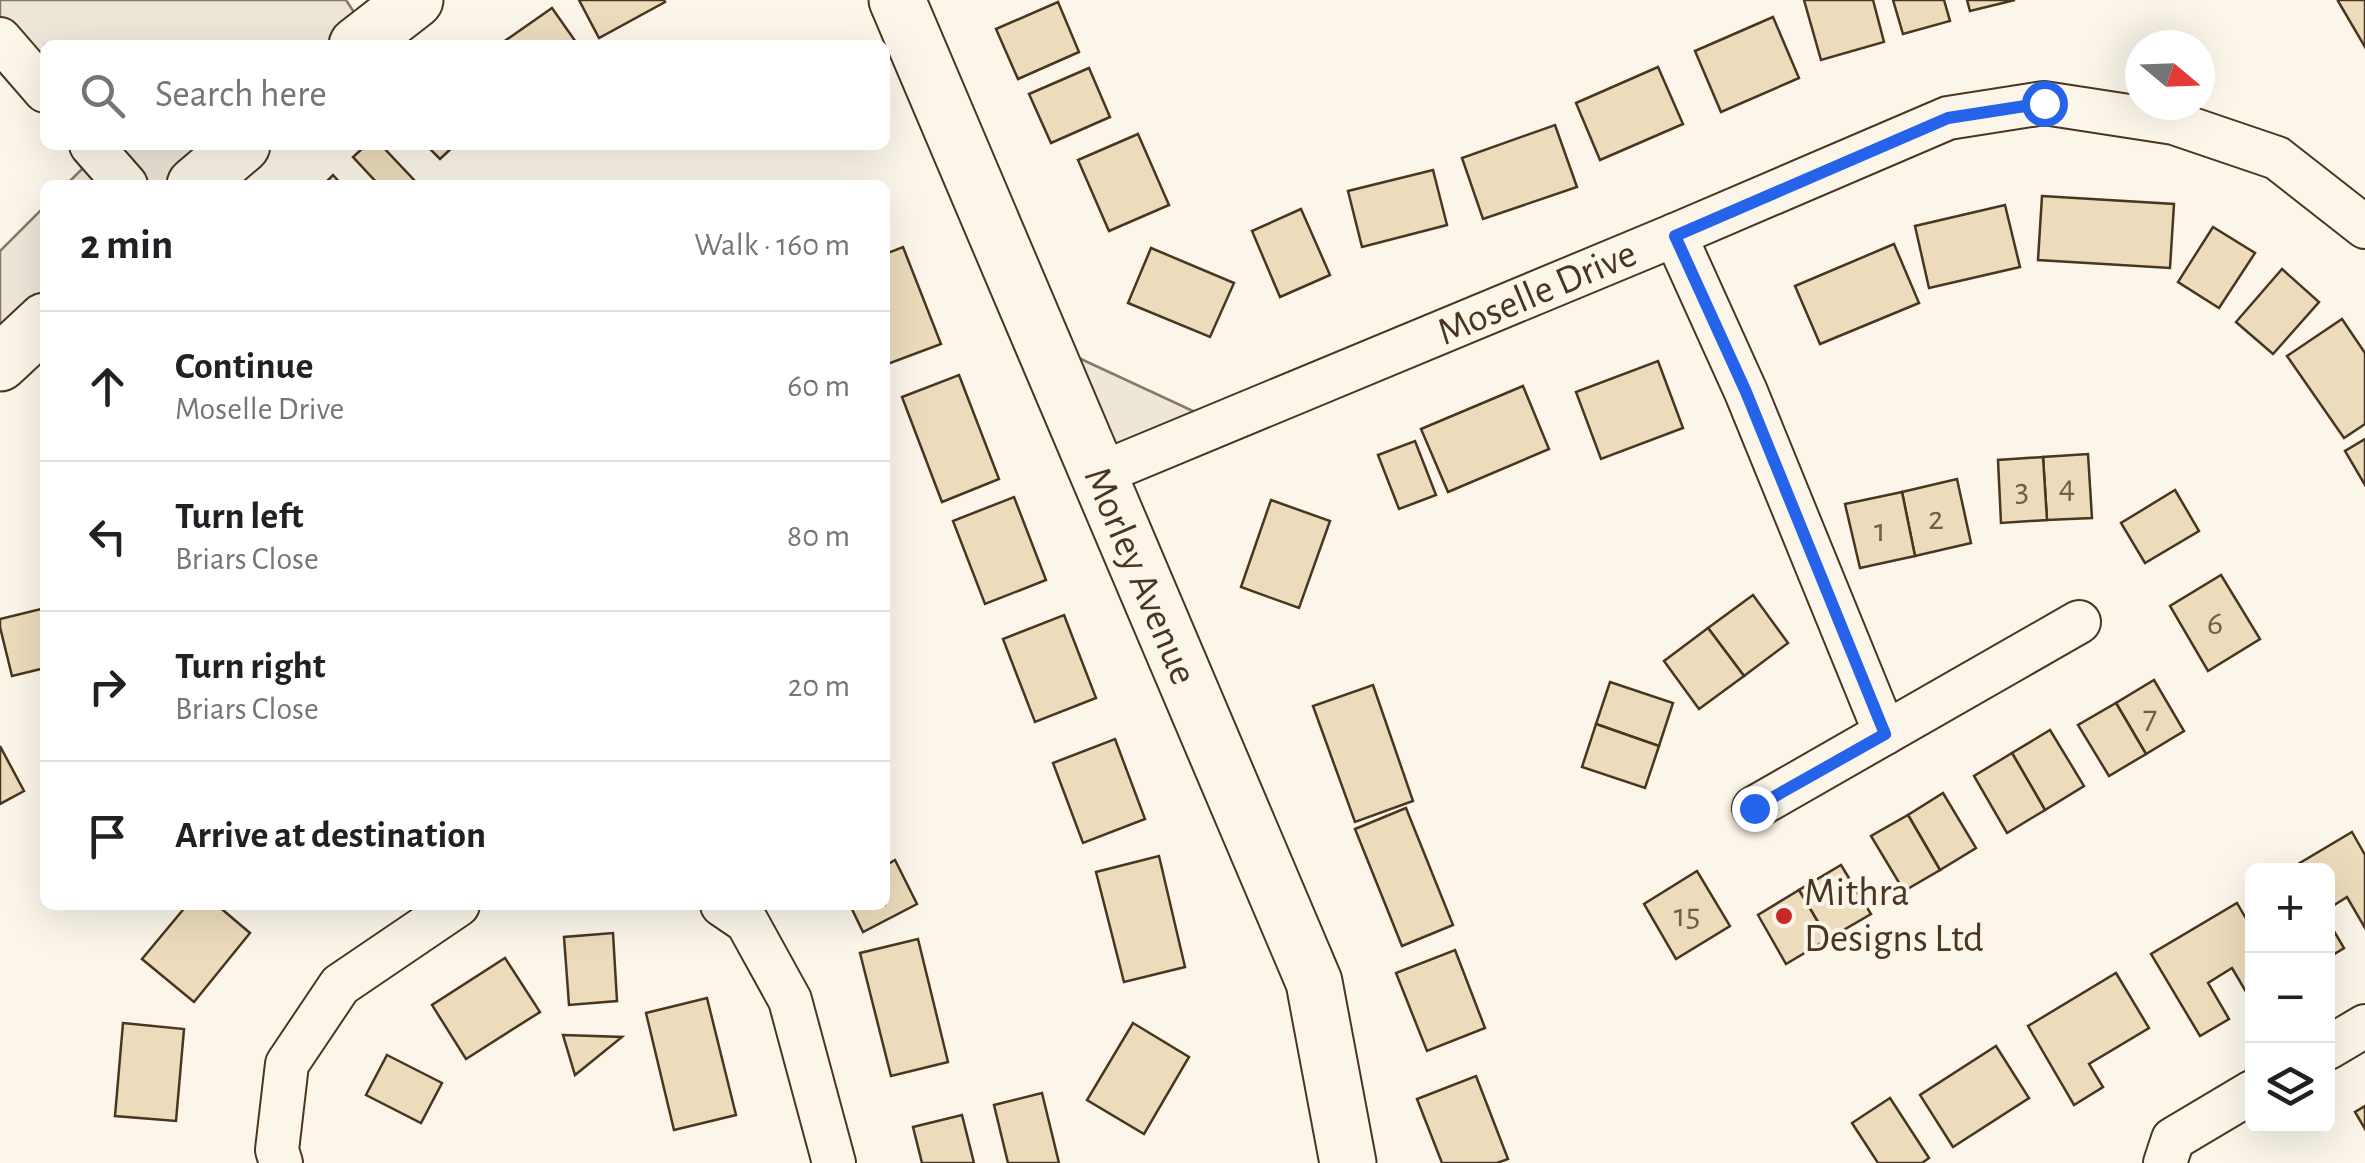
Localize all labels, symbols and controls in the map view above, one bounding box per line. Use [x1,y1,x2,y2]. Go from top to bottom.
north arrow [2125,30,2215,120]
search box [40,40,890,150]
icon: search [75,68,130,123]
text: Search here [155,76,327,114]
route start [2022,81,2068,127]
text: 2 min [80,224,173,266]
text: Walk · 160 m [694,229,850,261]
street label: Moselle Drive [1432,233,1642,353]
text: Continue [175,348,313,386]
icon: ahead [80,359,135,414]
text: 60 m [787,370,850,402]
text: Moselle Drive [175,393,344,425]
street label: Morley Avenue [1076,462,1204,690]
house number: 4 [2059,470,2075,505]
house number: 3 [2015,473,2029,508]
text: Turn left [175,498,303,536]
house number: 2 [1928,501,1944,536]
icon: left [80,509,135,564]
house number: 1 [1874,513,1886,548]
text: 80 m [787,520,850,552]
text: Briars Close [175,543,319,575]
house number: 6 [2207,606,2223,641]
text: Turn right [175,648,325,686]
icon: right [80,659,135,714]
text: 20 m [788,670,850,702]
text: Briars Close [175,693,319,725]
house number: 7 [2143,700,2157,735]
route end [1732,786,1778,832]
icon: arrive [80,809,135,864]
text: Arrive at destination [175,817,486,855]
map controls [2245,863,2335,1133]
button: + [2245,863,2335,953]
place label: Mithra Designs Ltd [1804,873,1984,959]
house number: 15 [1674,898,1700,933]
marker: Mithra Designs Ltd [1773,905,1795,927]
button: − [2245,953,2335,1043]
button: layers [2245,1043,2335,1133]

